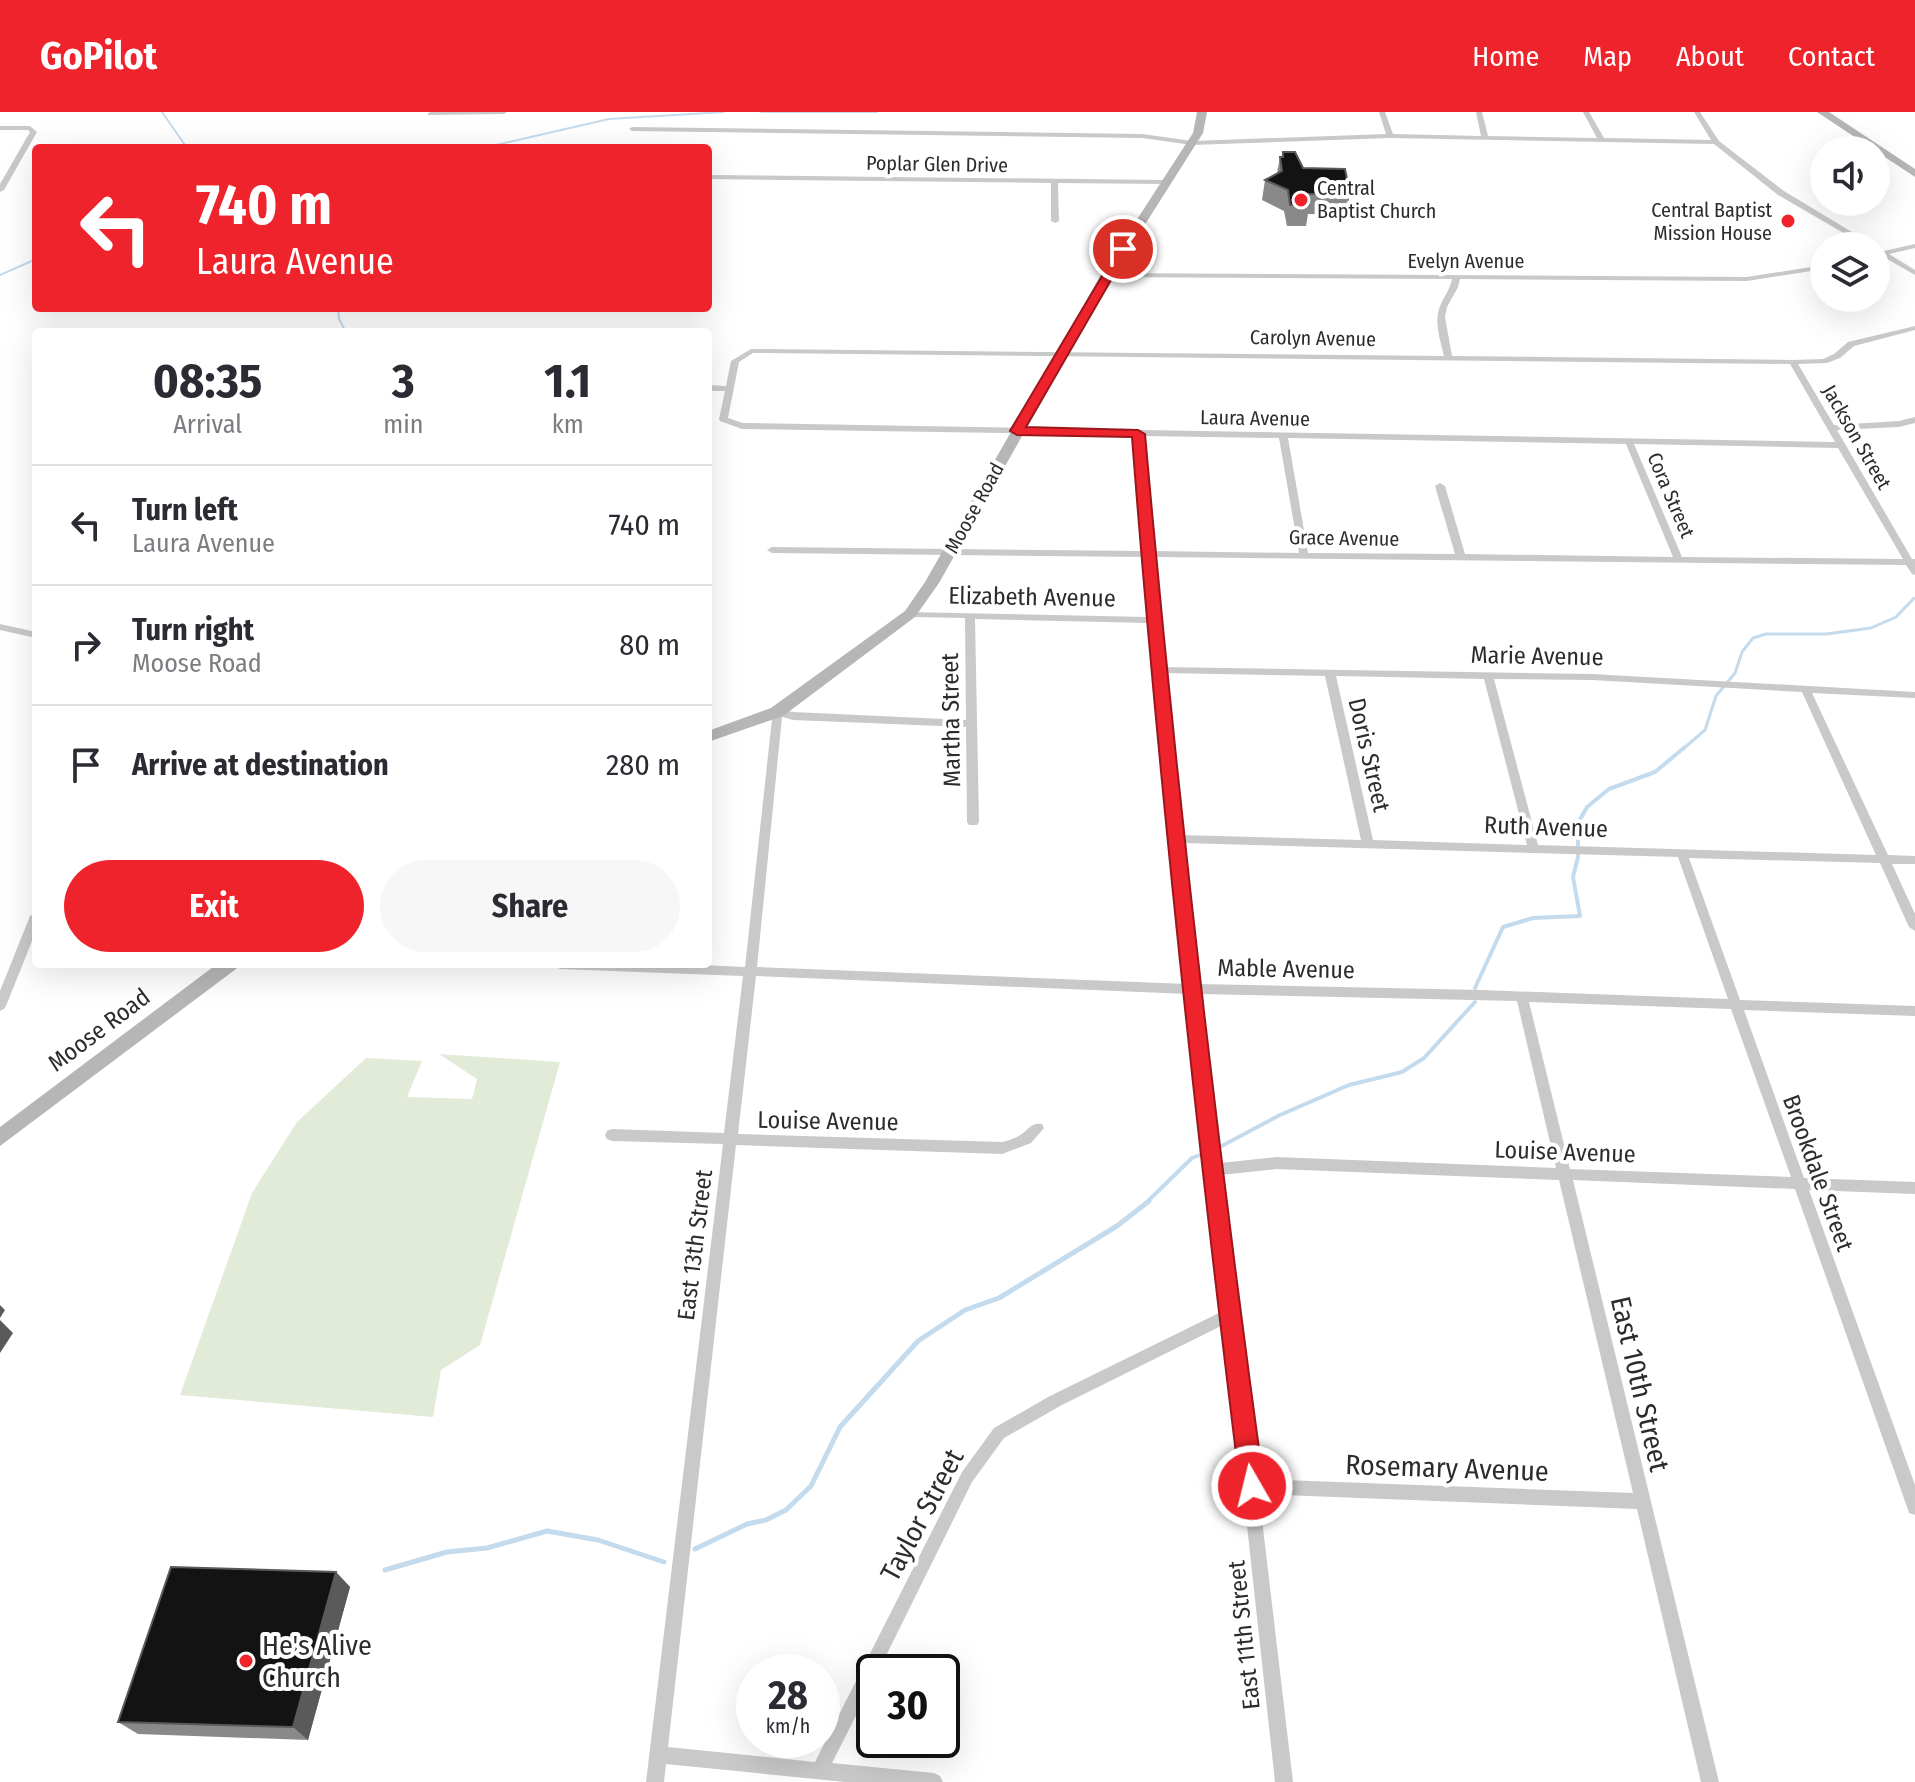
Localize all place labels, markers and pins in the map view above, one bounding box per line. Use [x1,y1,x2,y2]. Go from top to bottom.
place label: Central Baptist Church [1317,176,1436,223]
marker: Central Baptist Church [1292,191,1310,209]
place label: Central Baptist Mission House [1651,198,1772,245]
marker: Central Baptist Mission House [1779,212,1797,230]
pin [1089,215,1157,283]
place label: He's Alive Church [262,1629,372,1694]
marker: He's Alive Church [237,1652,255,1670]

